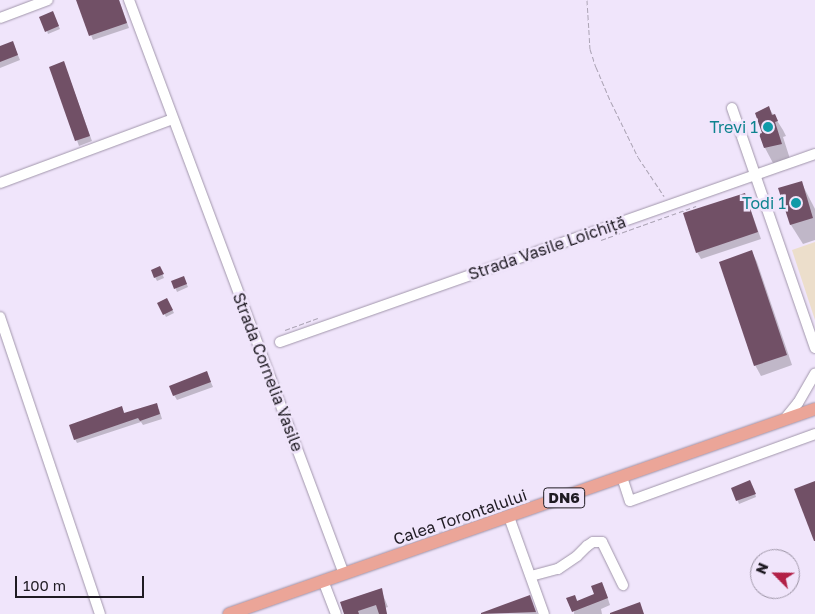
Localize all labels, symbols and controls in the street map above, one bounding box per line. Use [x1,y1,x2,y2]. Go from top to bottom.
place label: Trevi 1 [709,117,758,137]
marker: Trevi 1 [762,121,774,133]
place label: Todi 1 [742,193,786,213]
marker: Todi 1 [790,197,802,209]
street label: Strada Vasile Loichiță [466,212,628,284]
street label: Strada Cornelia Vasile [229,290,307,454]
street label: Calea Torontalului [391,485,529,549]
road number: DN6 [543,486,585,510]
north arrow [750,549,800,599]
text: N [752,560,772,577]
scale bar [18,566,146,598]
text: 100 m [23,576,66,594]

